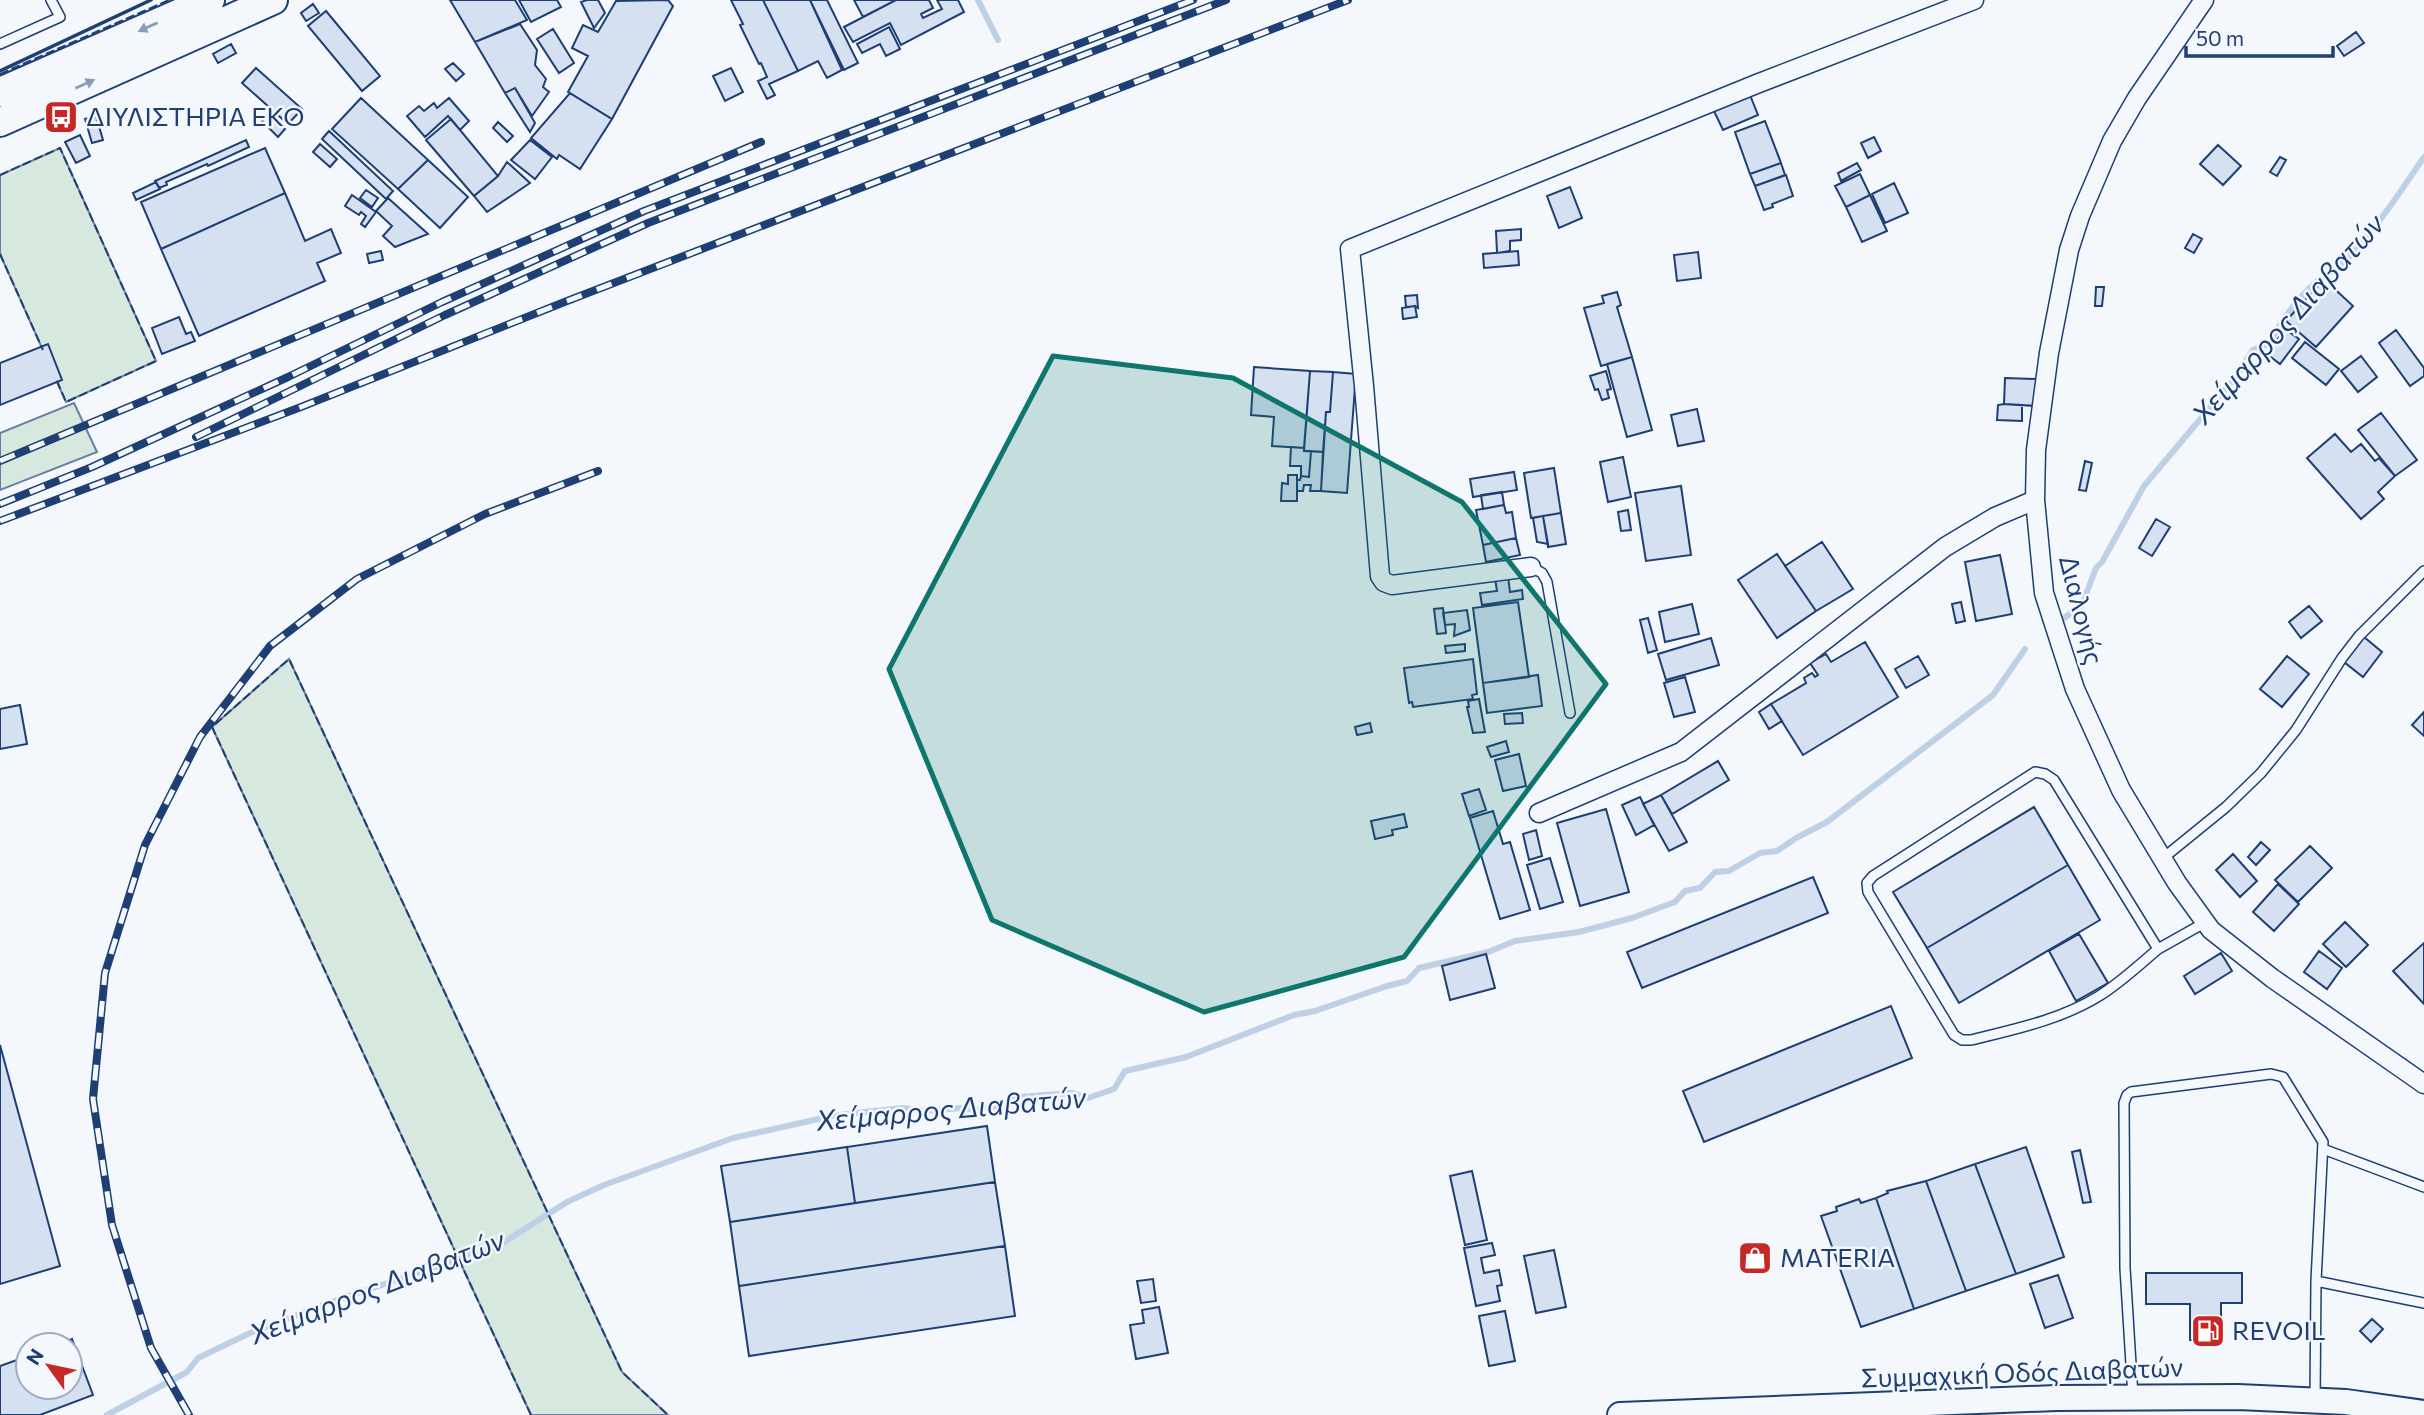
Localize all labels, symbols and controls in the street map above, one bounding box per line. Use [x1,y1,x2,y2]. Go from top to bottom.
scale bar [2186,14,2333,58]
one-way arrow [137,22,158,33]
text: 50 m [2196,25,2244,50]
one-way arrow [74,78,95,89]
bus stop icon: ΔΙΥΛΙΣΤΗΡΙΑ ΕΚΟ [42,98,80,136]
place label: ΔΙΥΛΙΣΤΗΡΙΑ ΕΚΟ [86,100,304,131]
water label: Χείμαρρος Διαβατών [2184,206,2391,431]
street label: Διαλογής [2054,552,2111,668]
water label: Χείμαρρος Διαβατών [814,1079,1088,1137]
water label: Χείμαρρος Διαβατών [243,1221,510,1351]
shop icon: MATERIA [1736,1239,1774,1277]
place label: MATERIA [1780,1241,1895,1272]
fuel station icon: REVOIL [2189,1312,2227,1350]
place label: REVOIL [2232,1314,2326,1345]
north arrow [14,1331,84,1401]
text: N [21,1344,48,1369]
street label: Συμμαχική Οδός Διαβατών [1860,1350,2183,1393]

